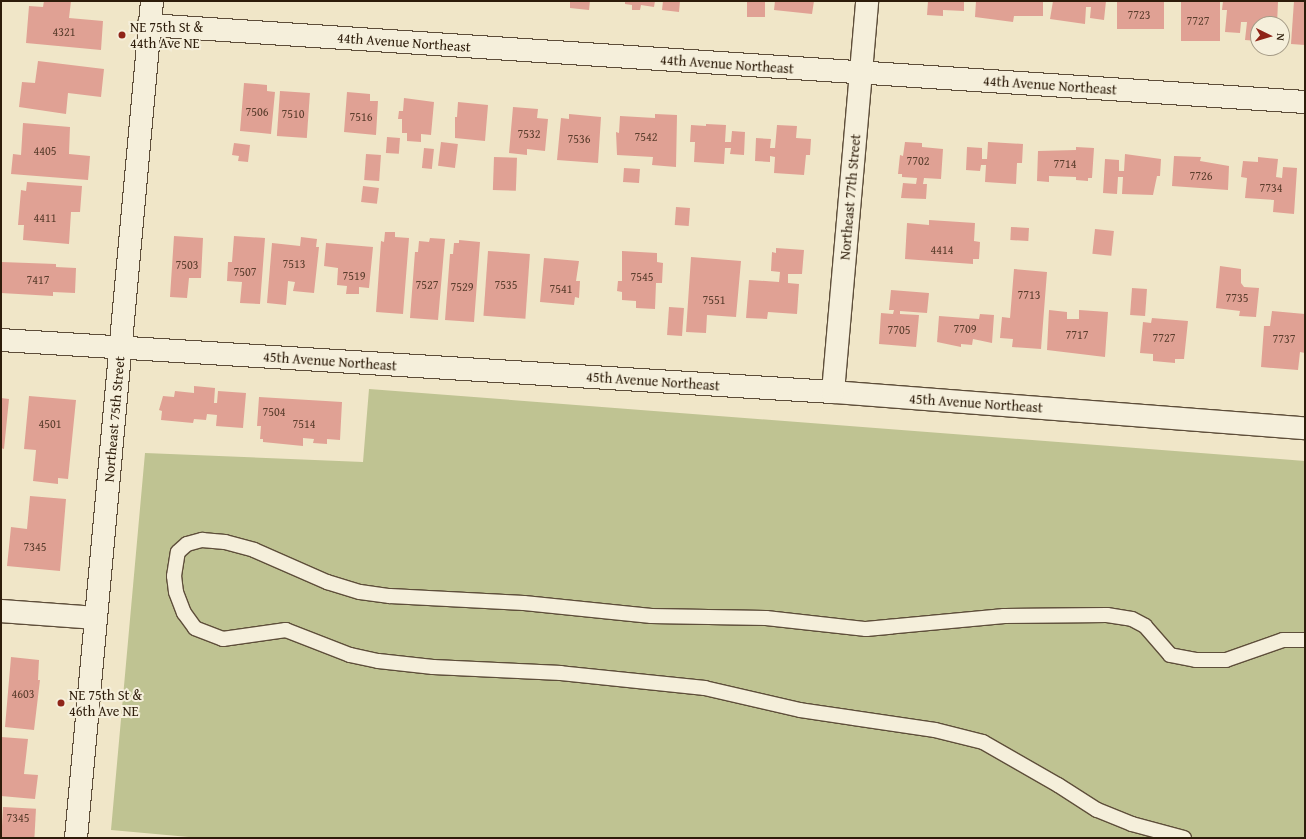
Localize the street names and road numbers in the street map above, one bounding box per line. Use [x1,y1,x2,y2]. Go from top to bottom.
street label: 44th Avenue Northeast [337,29,471,55]
street label: 44th Avenue Northeast [660,51,794,77]
street label: 44th Avenue Northeast [983,72,1117,98]
street label: Northeast 77th Street [836,133,864,261]
street label: 45th Avenue Northeast [263,348,397,374]
street label: Northeast 75th Street [100,355,128,483]
street label: 45th Avenue Northeast [586,368,720,394]
street label: 45th Avenue Northeast [909,390,1043,416]

